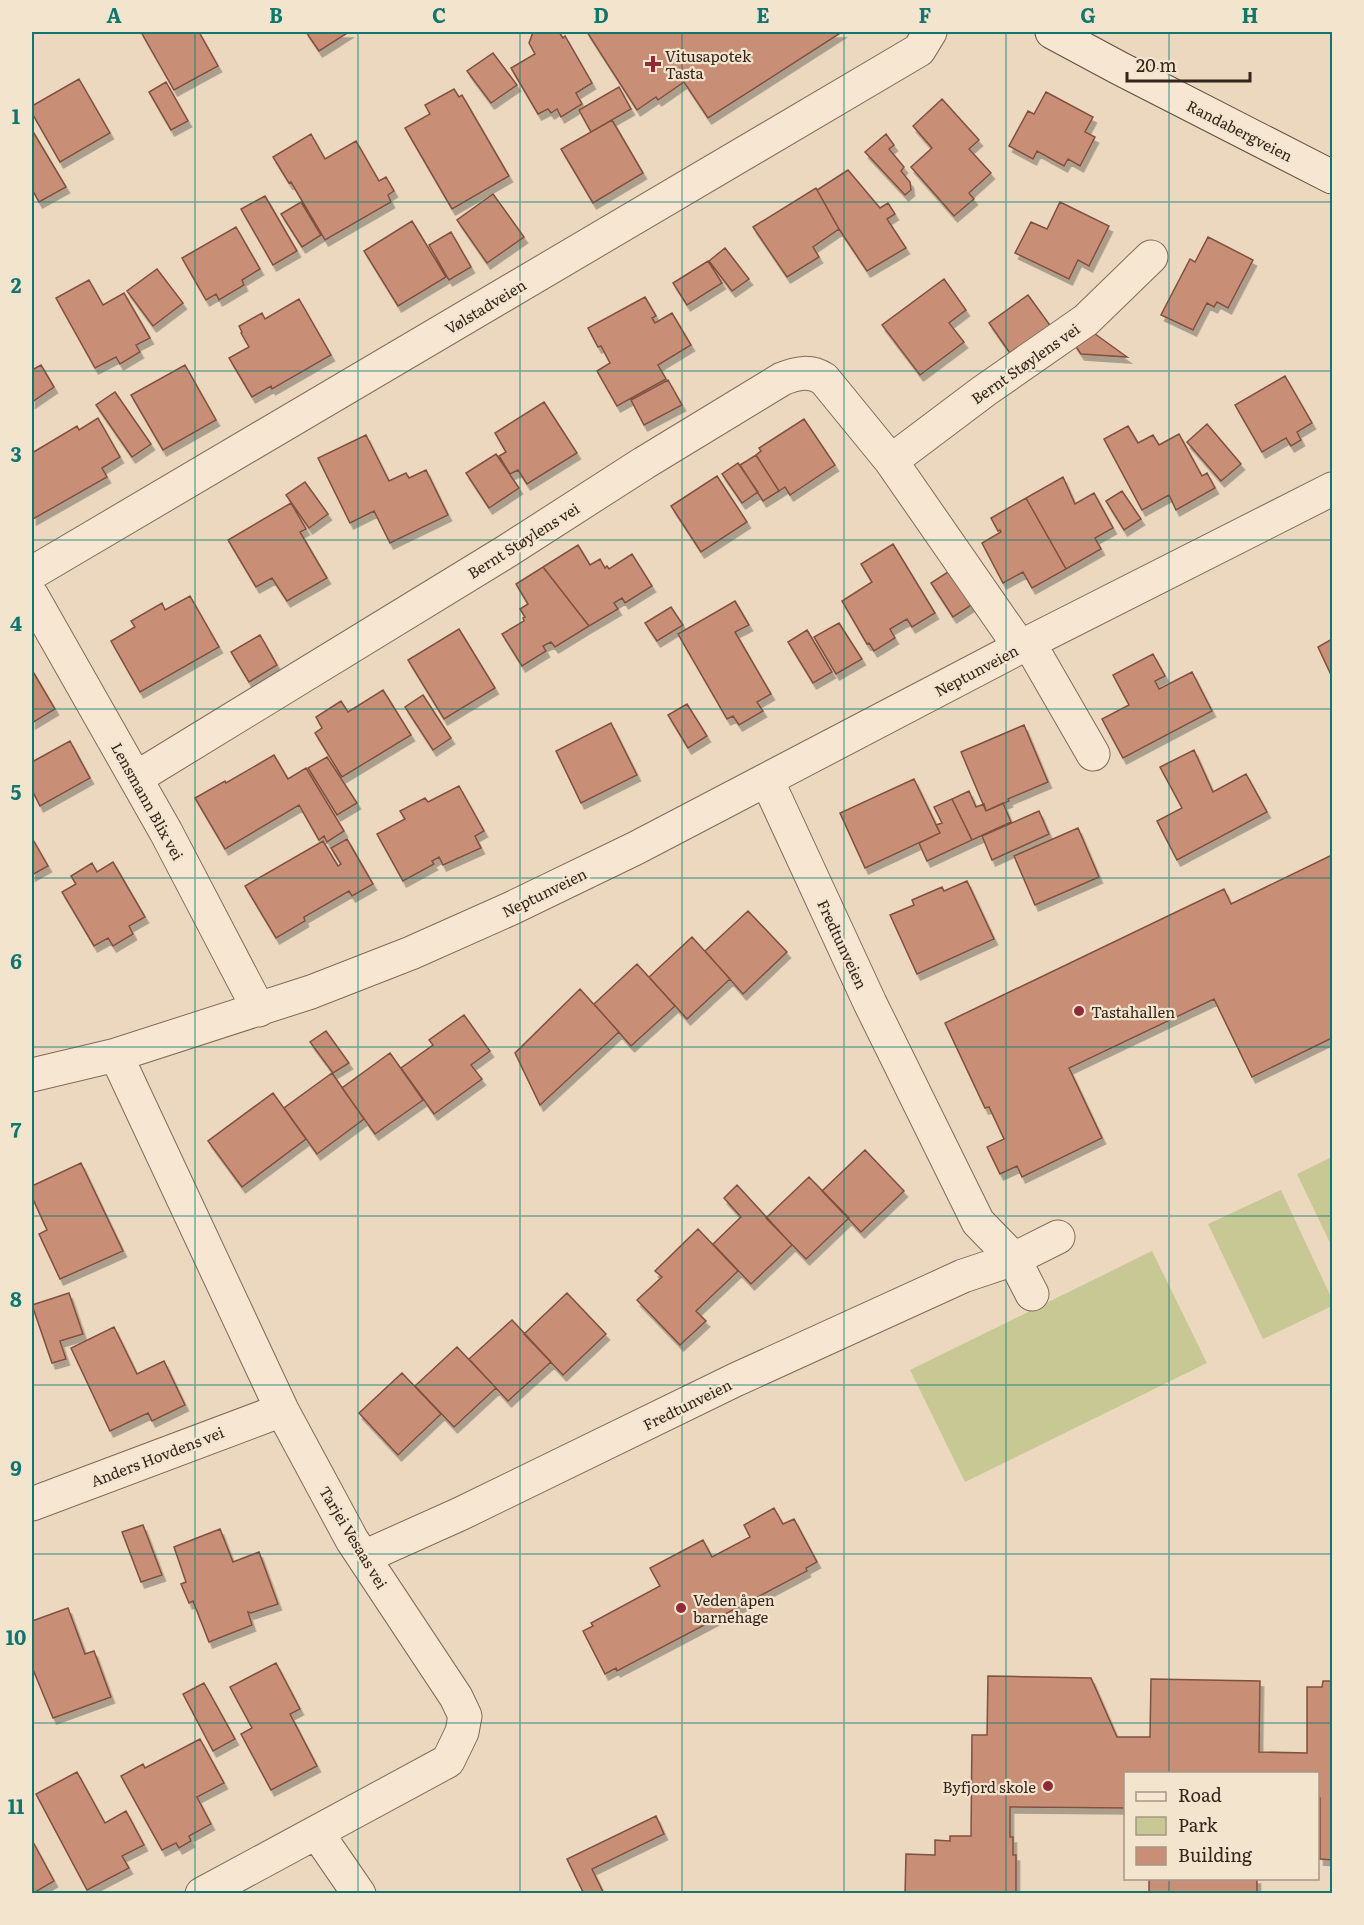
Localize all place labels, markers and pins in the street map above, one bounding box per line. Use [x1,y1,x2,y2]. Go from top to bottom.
place label: Vitusapotek Tasta [665,44,752,84]
marker: Vitusapotek Tasta [646,57,660,71]
place label: Tastahallen [1091,1000,1175,1023]
marker: Tastahallen [1072,1004,1086,1018]
place label: Veden åpen barnehage [693,1588,775,1628]
marker: Veden åpen barnehage [674,1601,688,1615]
place label: Byfjord skole [943,1775,1036,1798]
marker: Byfjord skole [1041,1779,1055,1793]

